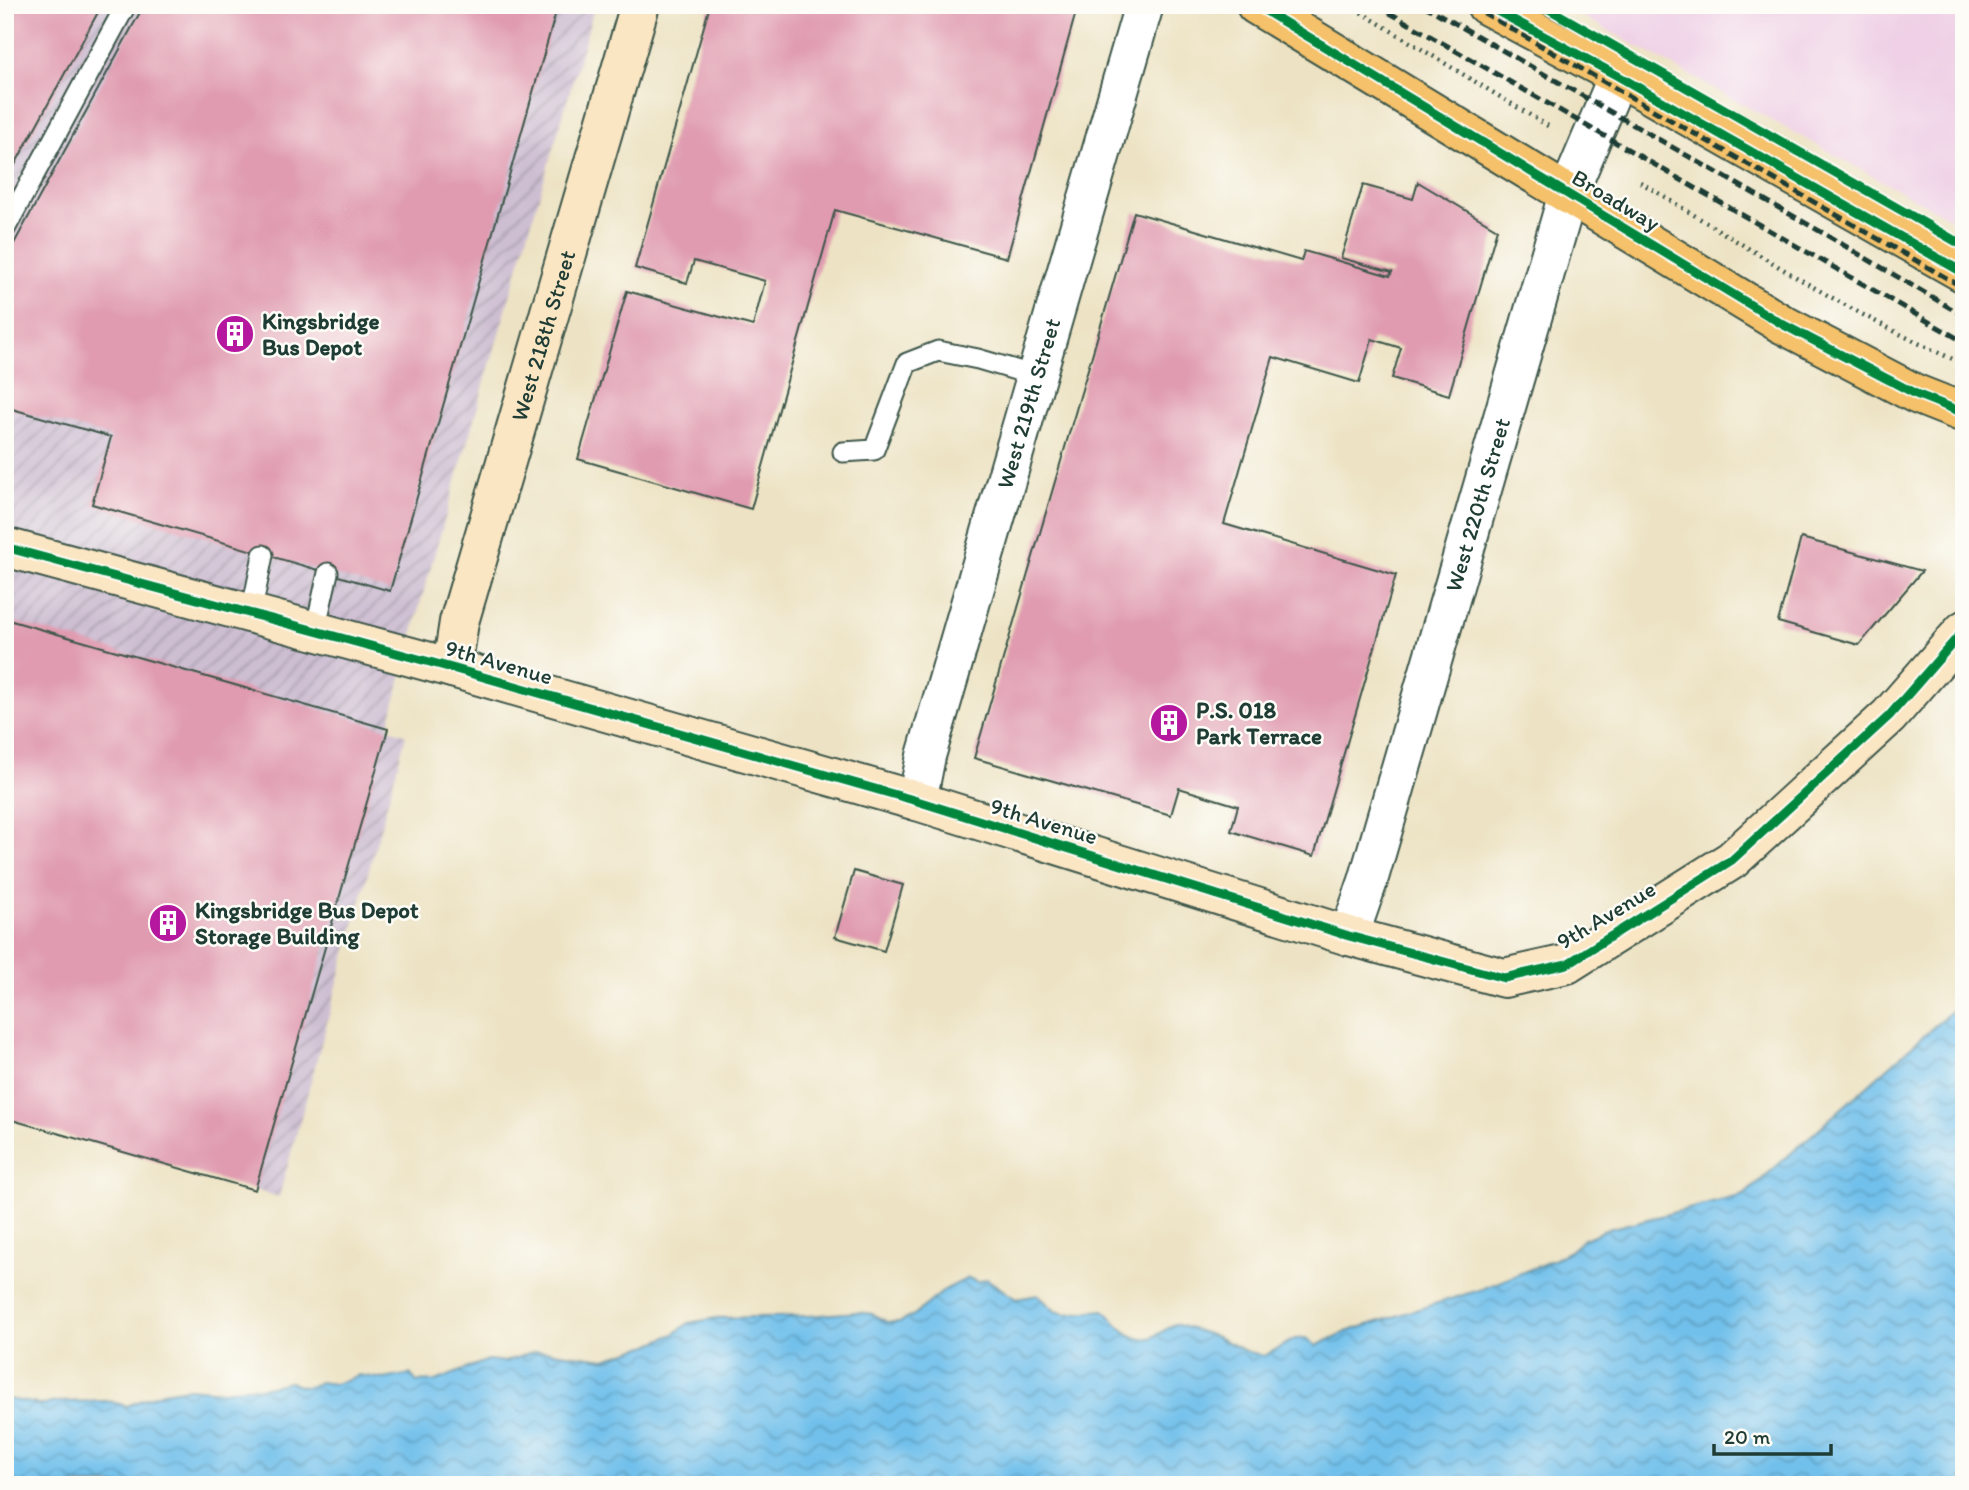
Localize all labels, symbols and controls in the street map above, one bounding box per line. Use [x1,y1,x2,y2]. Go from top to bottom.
street label: Broadway [1567,163,1665,237]
street label: West 218th Street [505,247,581,424]
place label: Kingsbridge Bus Depot [262,307,380,361]
building icon: Kingsbridge Bus Depot [214,313,256,355]
street label: West 219th Street [990,315,1066,492]
street label: West 220th Street [1439,415,1516,595]
street label: 9th Avenue [442,633,556,691]
place label: P.S. 018 Park Terrace [1196,696,1322,750]
building icon: P.S. 018 Park Terrace [1148,702,1190,744]
street label: 9th Avenue [987,791,1101,851]
street label: 9th Avenue [1551,875,1661,955]
place label: Kingsbridge Bus Depot Storage Building [195,896,419,950]
building icon: Kingsbridge Bus Depot Storage Building [147,902,189,944]
scale bar [1714,1413,1831,1457]
text: 20 m [1724,1424,1771,1449]

